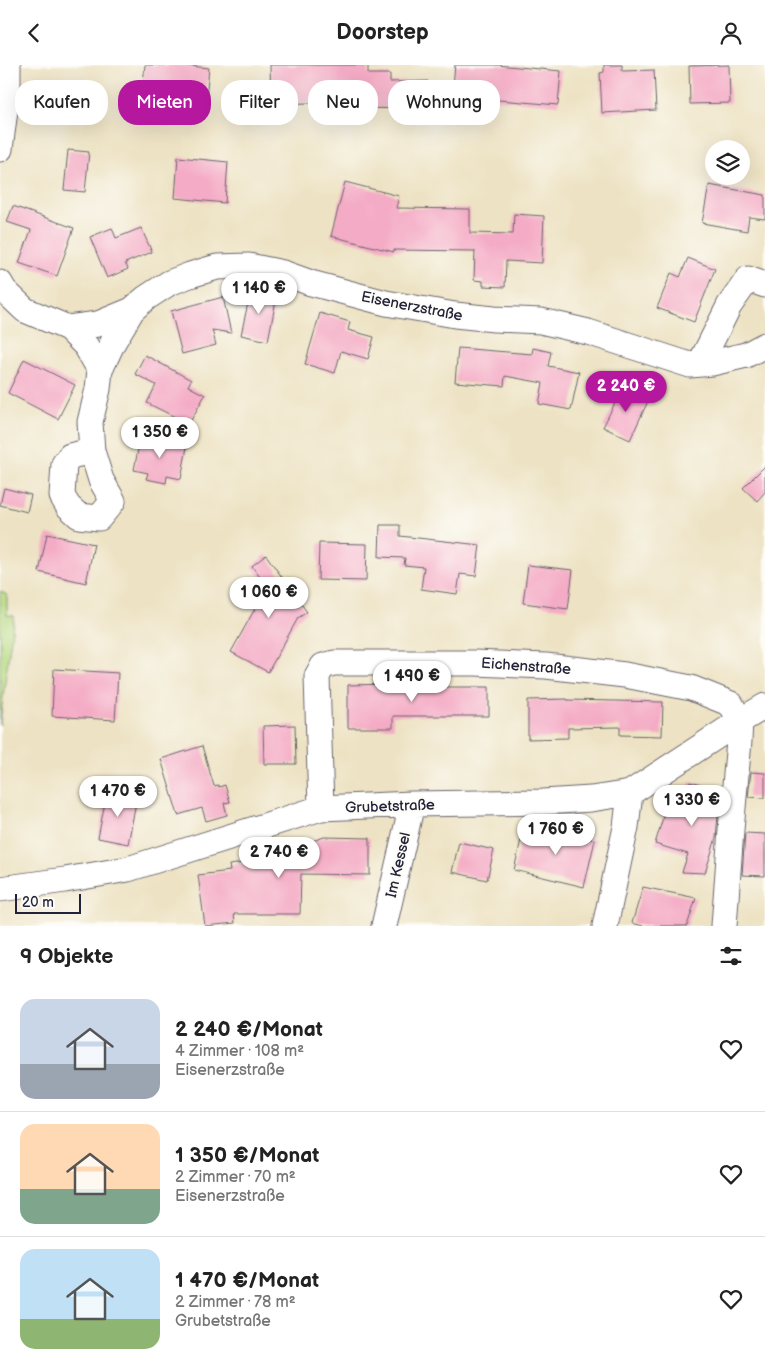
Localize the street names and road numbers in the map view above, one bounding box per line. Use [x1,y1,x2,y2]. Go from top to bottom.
street label: Eisenerzstraße [360,287,464,326]
street label: Eichenstraße [480,654,572,679]
street label: Grubetstraße [345,795,435,818]
street label: Im Kessel [382,831,415,900]

